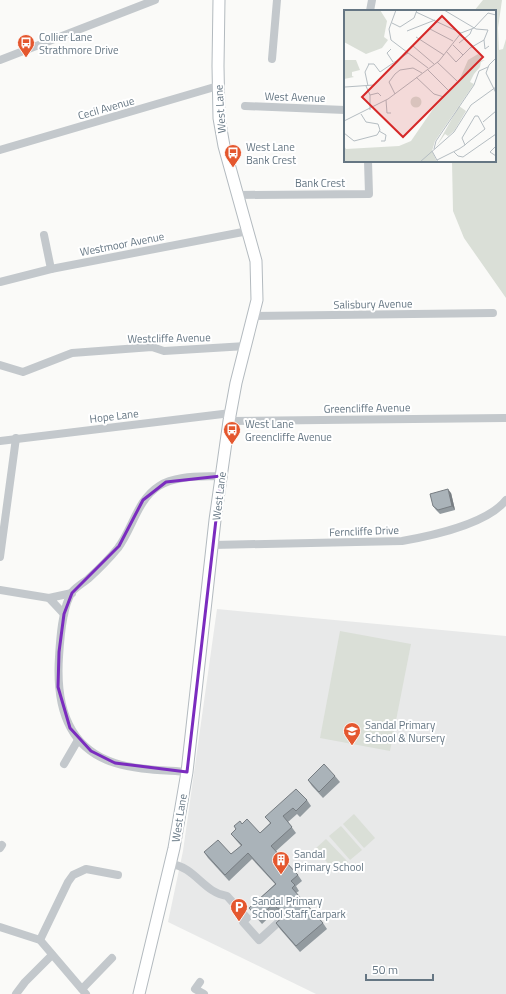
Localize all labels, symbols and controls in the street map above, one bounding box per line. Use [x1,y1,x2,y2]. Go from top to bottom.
inset map [344,10,496,162]
place label: Collier Lane Strathmore Drive [39,29,119,58]
bus stop icon: Collier Lane Strathmore Drive [16,33,36,58]
street label: West Lane [210,84,230,134]
street label: West Avenue [264,88,326,106]
street label: Cecil Avenue [76,92,137,124]
place label: West Lane Bank Crest [246,139,296,168]
bus stop icon: West Lane Bank Crest [223,143,243,168]
street label: Bank Crest [295,175,345,191]
street label: Westmoor Avenue [79,228,166,260]
street label: Salisbury Avenue [333,295,413,313]
street label: Westcliffe Avenue [127,329,211,347]
street label: Greencliffe Avenue [323,399,411,417]
street label: Hope Lane [89,405,140,427]
place label: West Lane Greencliffe Avenue [245,416,332,445]
bus stop icon: West Lane Greencliffe Avenue [222,420,242,445]
street label: West Lane [208,470,230,521]
street label: Ferncliffe Drive [329,522,400,540]
place label: Sandal Primary School & Nursery [365,717,446,746]
school or university icon: Sandal Primary School & Nursery [342,721,362,746]
street label: West Lane [167,792,191,843]
place label: Sandal Primary School [294,846,364,875]
building icon: Sandal Primary School [271,850,291,875]
place label: Sandal Primary School Staff Carpark [252,893,347,922]
parking icon: Sandal Primary School Staff Carpark [229,897,249,922]
scale bar [366,956,433,982]
text: 50 m [372,960,398,979]

